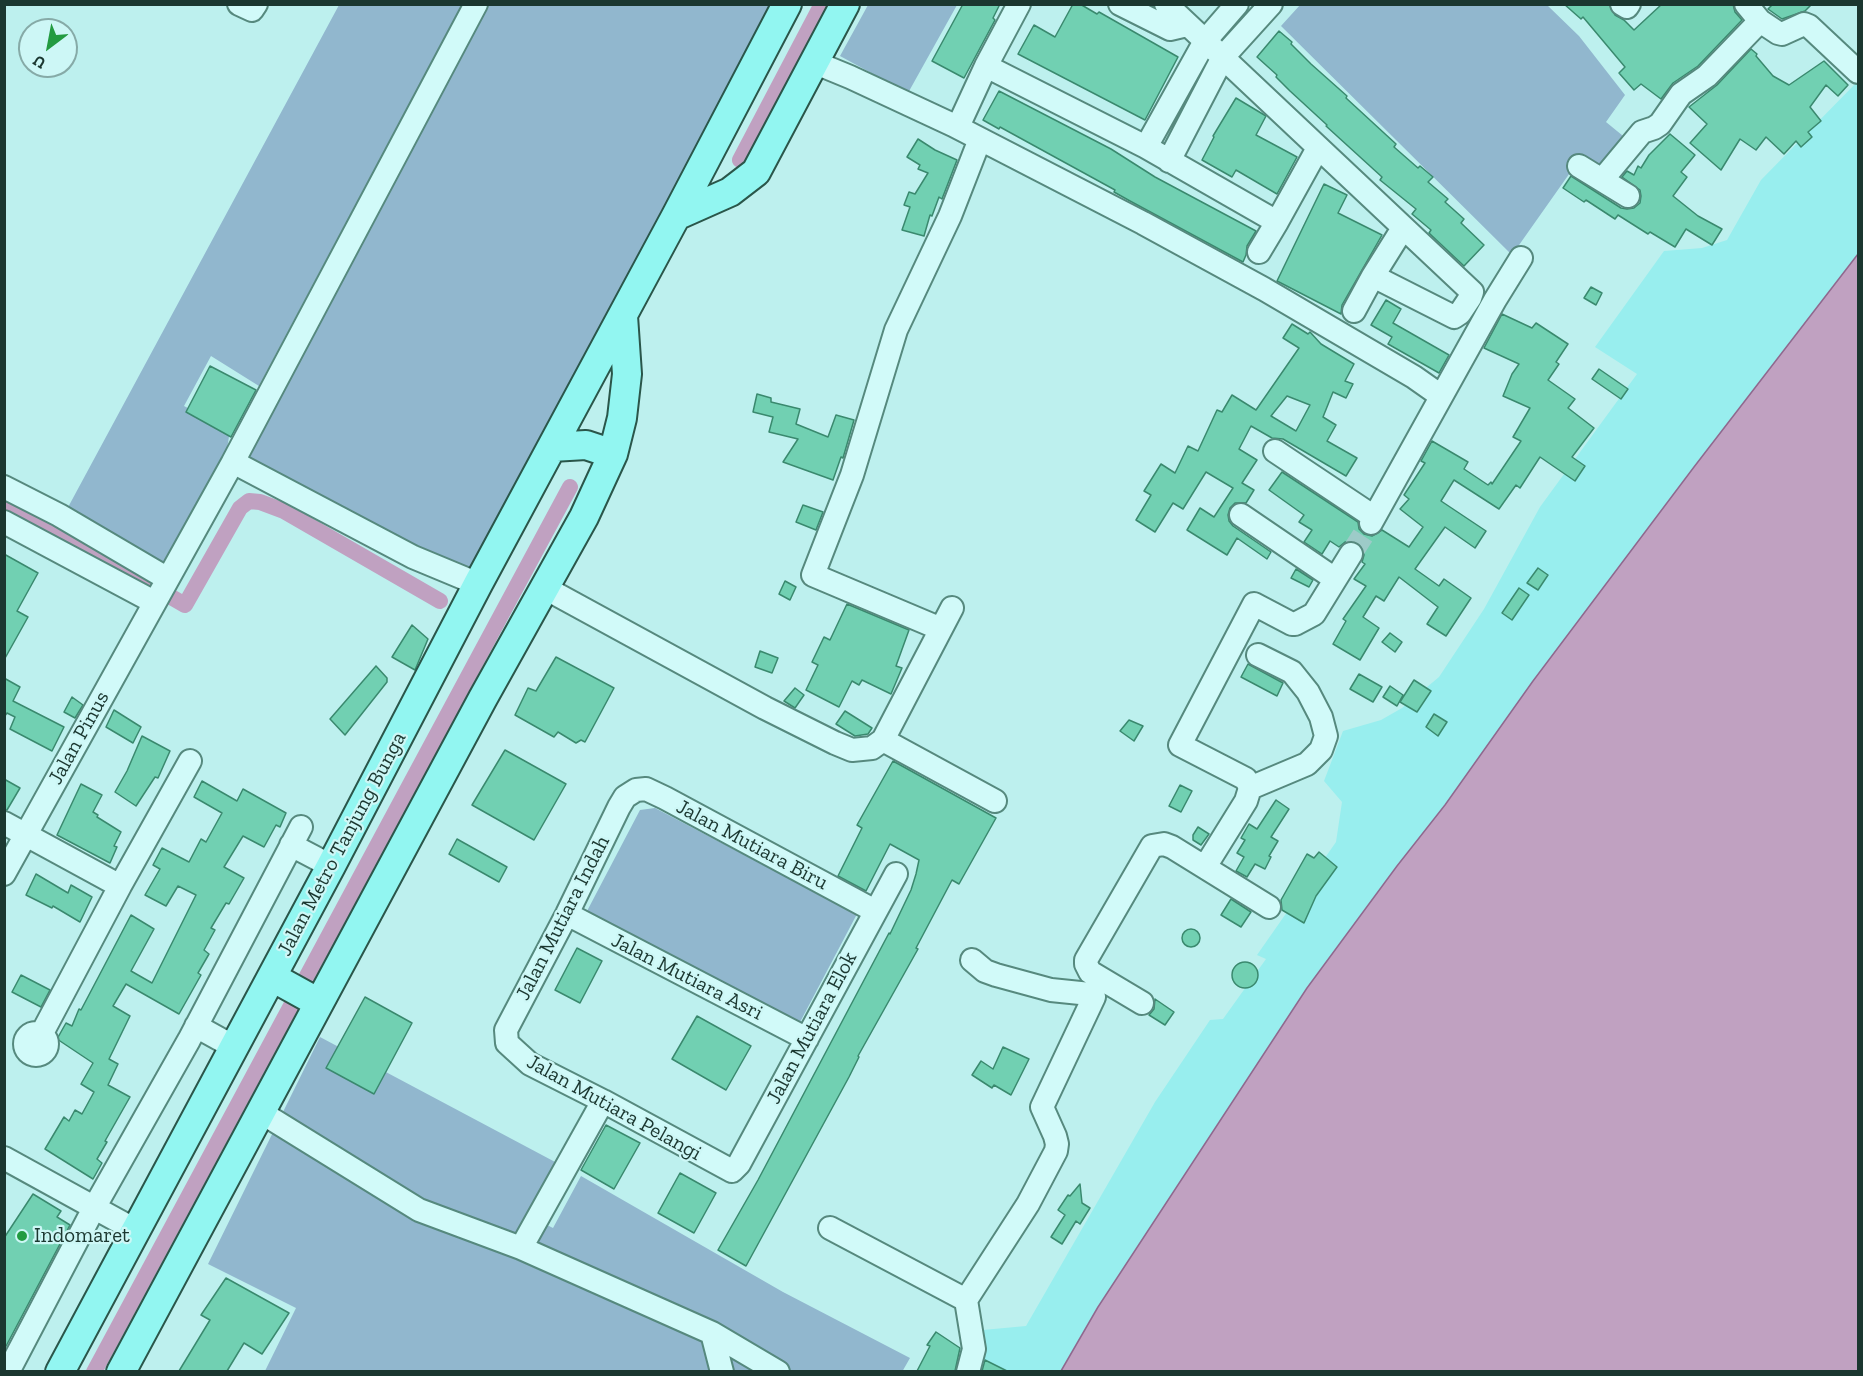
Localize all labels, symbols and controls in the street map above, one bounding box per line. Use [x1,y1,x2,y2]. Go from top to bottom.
north arrow [18,18,78,78]
text: U [29,51,49,73]
street label: Jalan Pinus [43,687,115,789]
street label: Jalan Metro Tanjung Bunga [272,728,412,960]
street label: Jalan Mutiara Biru [672,794,832,896]
street label: Jalan Mutiara Indah [511,831,615,1005]
street label: Jalan Mutiara Asri [607,928,767,1026]
street label: Jalan Mutiara Elok [761,948,863,1108]
street label: Jalan Mutiara Pelangi [522,1050,706,1166]
place label: Indomaret [34,1223,130,1249]
marker: Indomaret [15,1229,29,1243]

